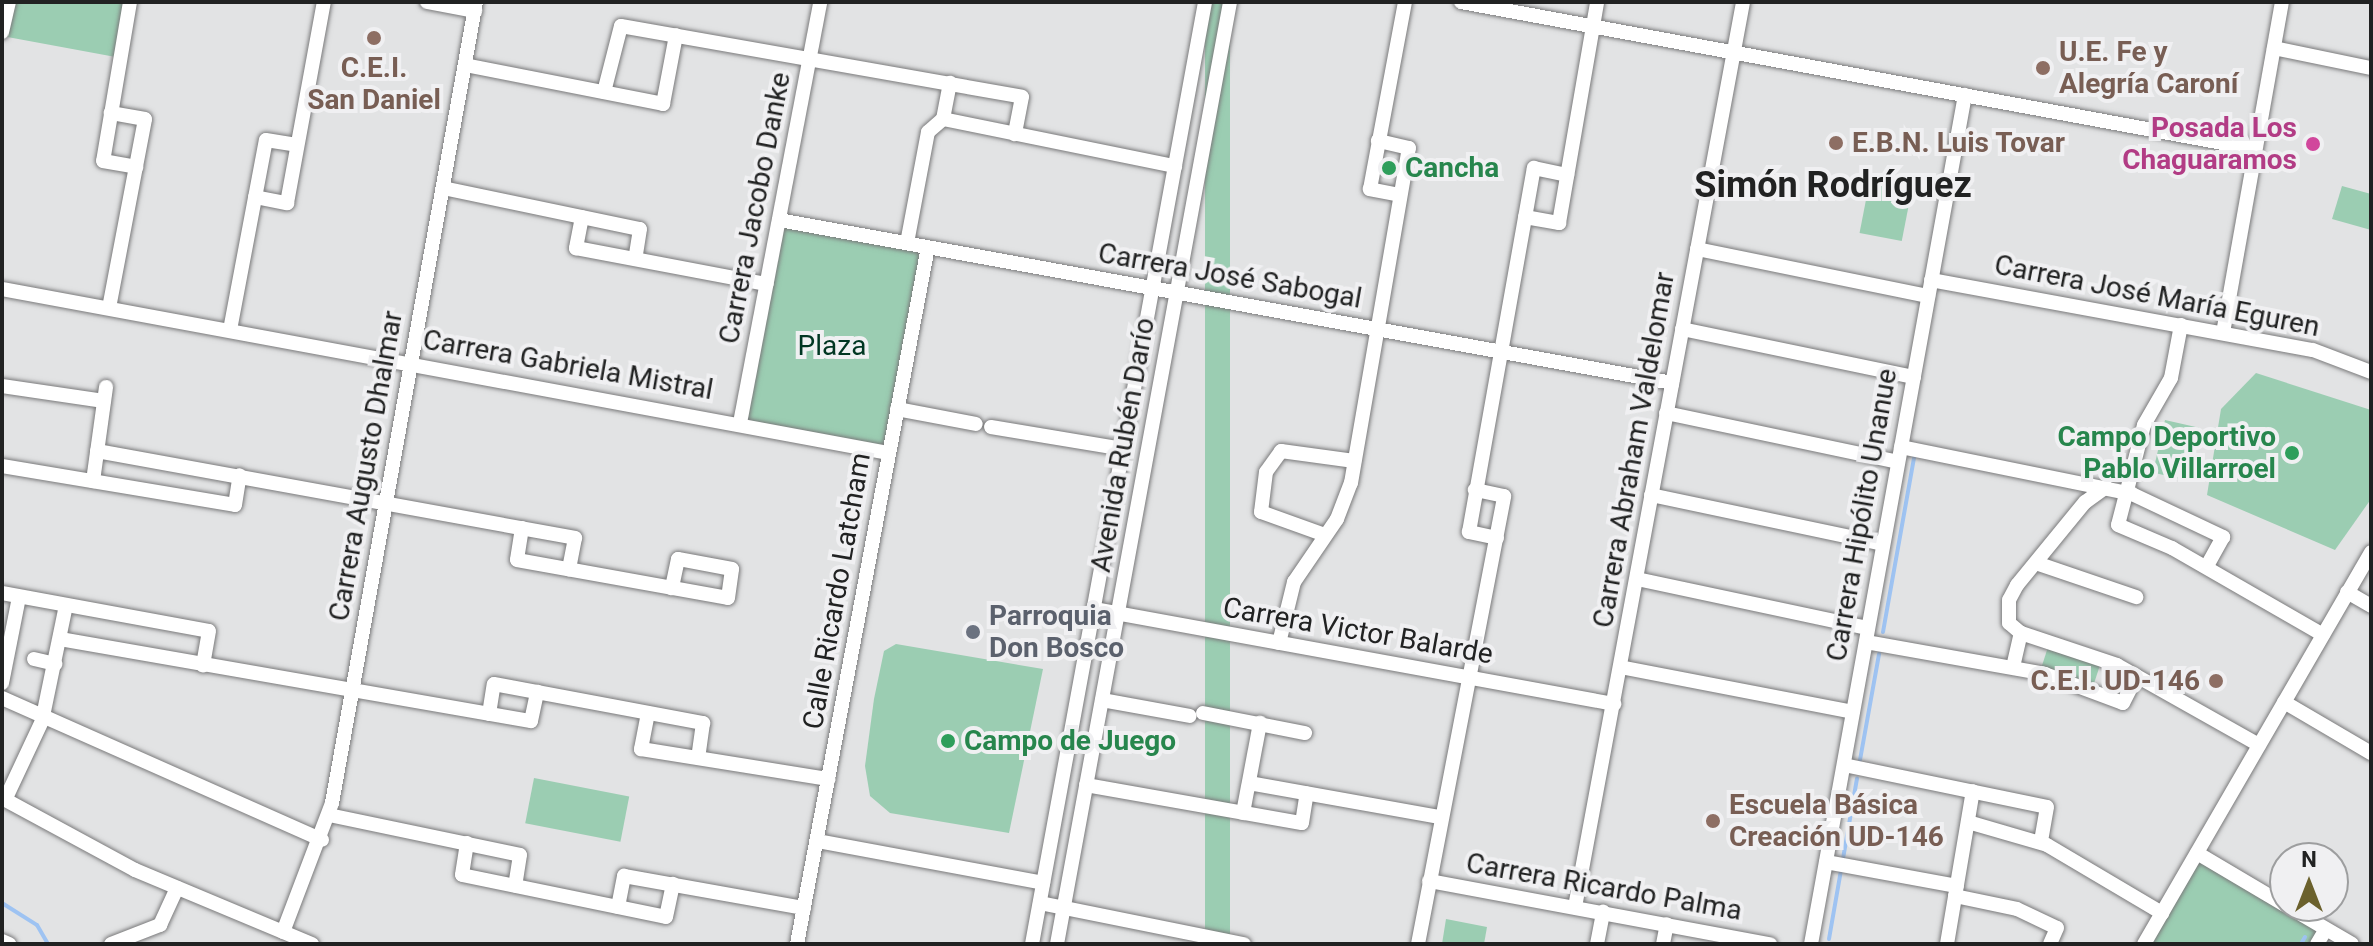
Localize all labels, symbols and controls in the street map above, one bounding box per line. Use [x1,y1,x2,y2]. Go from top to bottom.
marker: C.E.I. San Daniel [365,29,383,47]
place label: U.E. Fe y Alegría Caroní [2059,35,2238,101]
place label: C.E.I. San Daniel [307,51,441,117]
marker: U.E. Fe y Alegría Caroní [2034,59,2052,77]
street label: Carrera Jacobo Danke [712,69,798,347]
place label: Posada Los Chaguaramos [2122,111,2297,177]
place label: E.B.N. Luis Tovar [1852,126,2066,160]
marker: E.B.N. Luis Tovar [1827,134,1845,152]
marker: Posada Los Chaguaramos [2304,135,2322,153]
place label: Cancha [1405,151,1499,185]
marker: Cancha [1380,159,1398,177]
district label: Simón Rodríguez [1694,164,1972,208]
street label: Carrera José Sabogal [1096,236,1364,316]
street label: Carrera José María Eguren [1992,248,2322,344]
street label: Carrera Abraham Valdelomar [1586,270,1682,630]
street label: Carrera Augusto Dhalmar [322,308,410,624]
street label: Avenida Rubén Darío [1084,315,1162,575]
street label: Carrera Gabriela Mistral [420,323,716,407]
park label: Plaza [798,329,866,363]
street label: Carrera Hipólito Unanue [1820,366,1904,664]
place label: Campo Deportivo Pablo Villarroel [2057,420,2276,486]
marker: Campo Deportivo Pablo Villarroel [2283,444,2301,462]
street label: Calle Ricardo Latcham [796,450,878,732]
street label: Carrera Victor Balarde [1221,591,1495,671]
place label: Parroquia Don Bosco [989,599,1124,665]
marker: Parroquia Don Bosco [964,623,982,641]
place label: C.E.I. UD-146 [2031,664,2200,698]
marker: C.E.I. UD-146 [2207,672,2225,690]
place label: Campo de Juego [964,724,1176,758]
marker: Campo de Juego [939,732,957,750]
place label: Escuela Básica Creación UD-146 [1729,788,1944,854]
marker: Escuela Básica Creación UD-146 [1704,812,1722,830]
north arrow [2269,842,2349,922]
street label: Carrera Ricardo Palma [1464,846,1744,928]
text: N [2301,847,2317,872]

